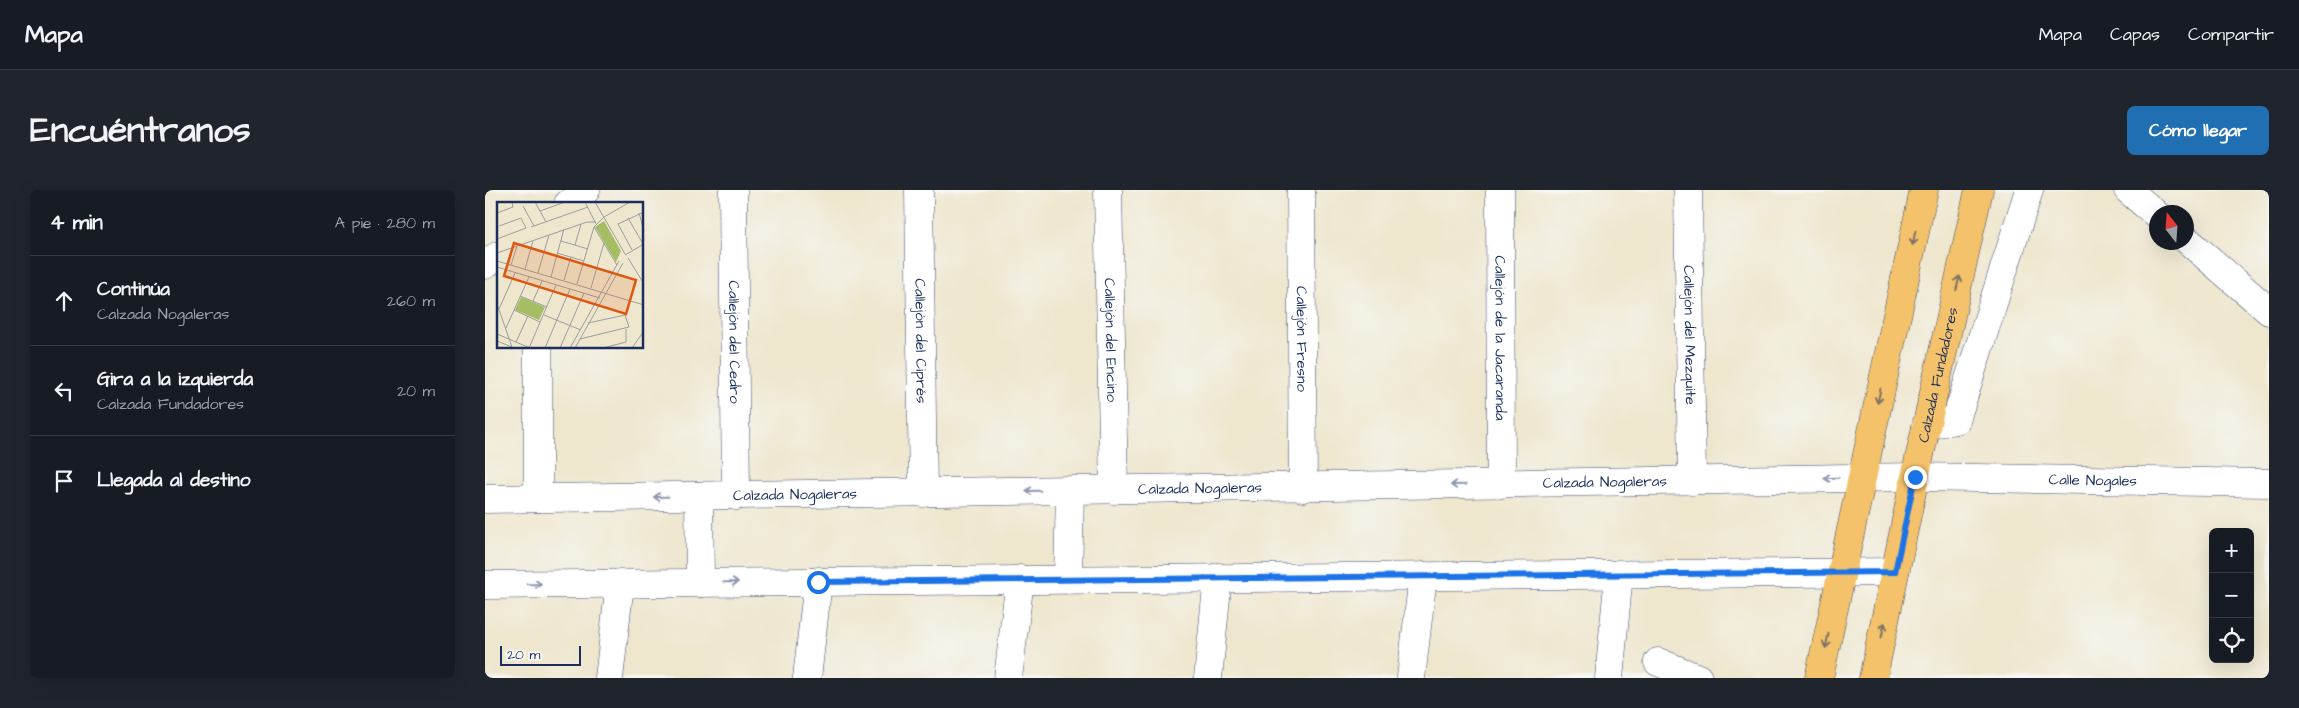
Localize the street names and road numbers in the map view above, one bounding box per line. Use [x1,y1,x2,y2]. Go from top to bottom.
street label: Callejón de la Jacaranda [1489,255,1511,421]
street label: Callejón del Mezquite [1678,265,1701,405]
street label: Callejón del Ciprés [909,278,932,404]
street label: Callejón del Encino [1099,278,1122,403]
street label: Callejón del Cedro [723,280,745,404]
street label: Callejón Fresno [1291,286,1312,393]
street label: Calzada Fundadores [1913,305,1964,445]
street label: Calle Nogales [2048,469,2138,492]
street label: Calzada Nogaleras [1543,471,1668,494]
street label: Calzada Nogaleras [1138,477,1263,500]
street label: Calzada Nogaleras [733,483,858,506]

